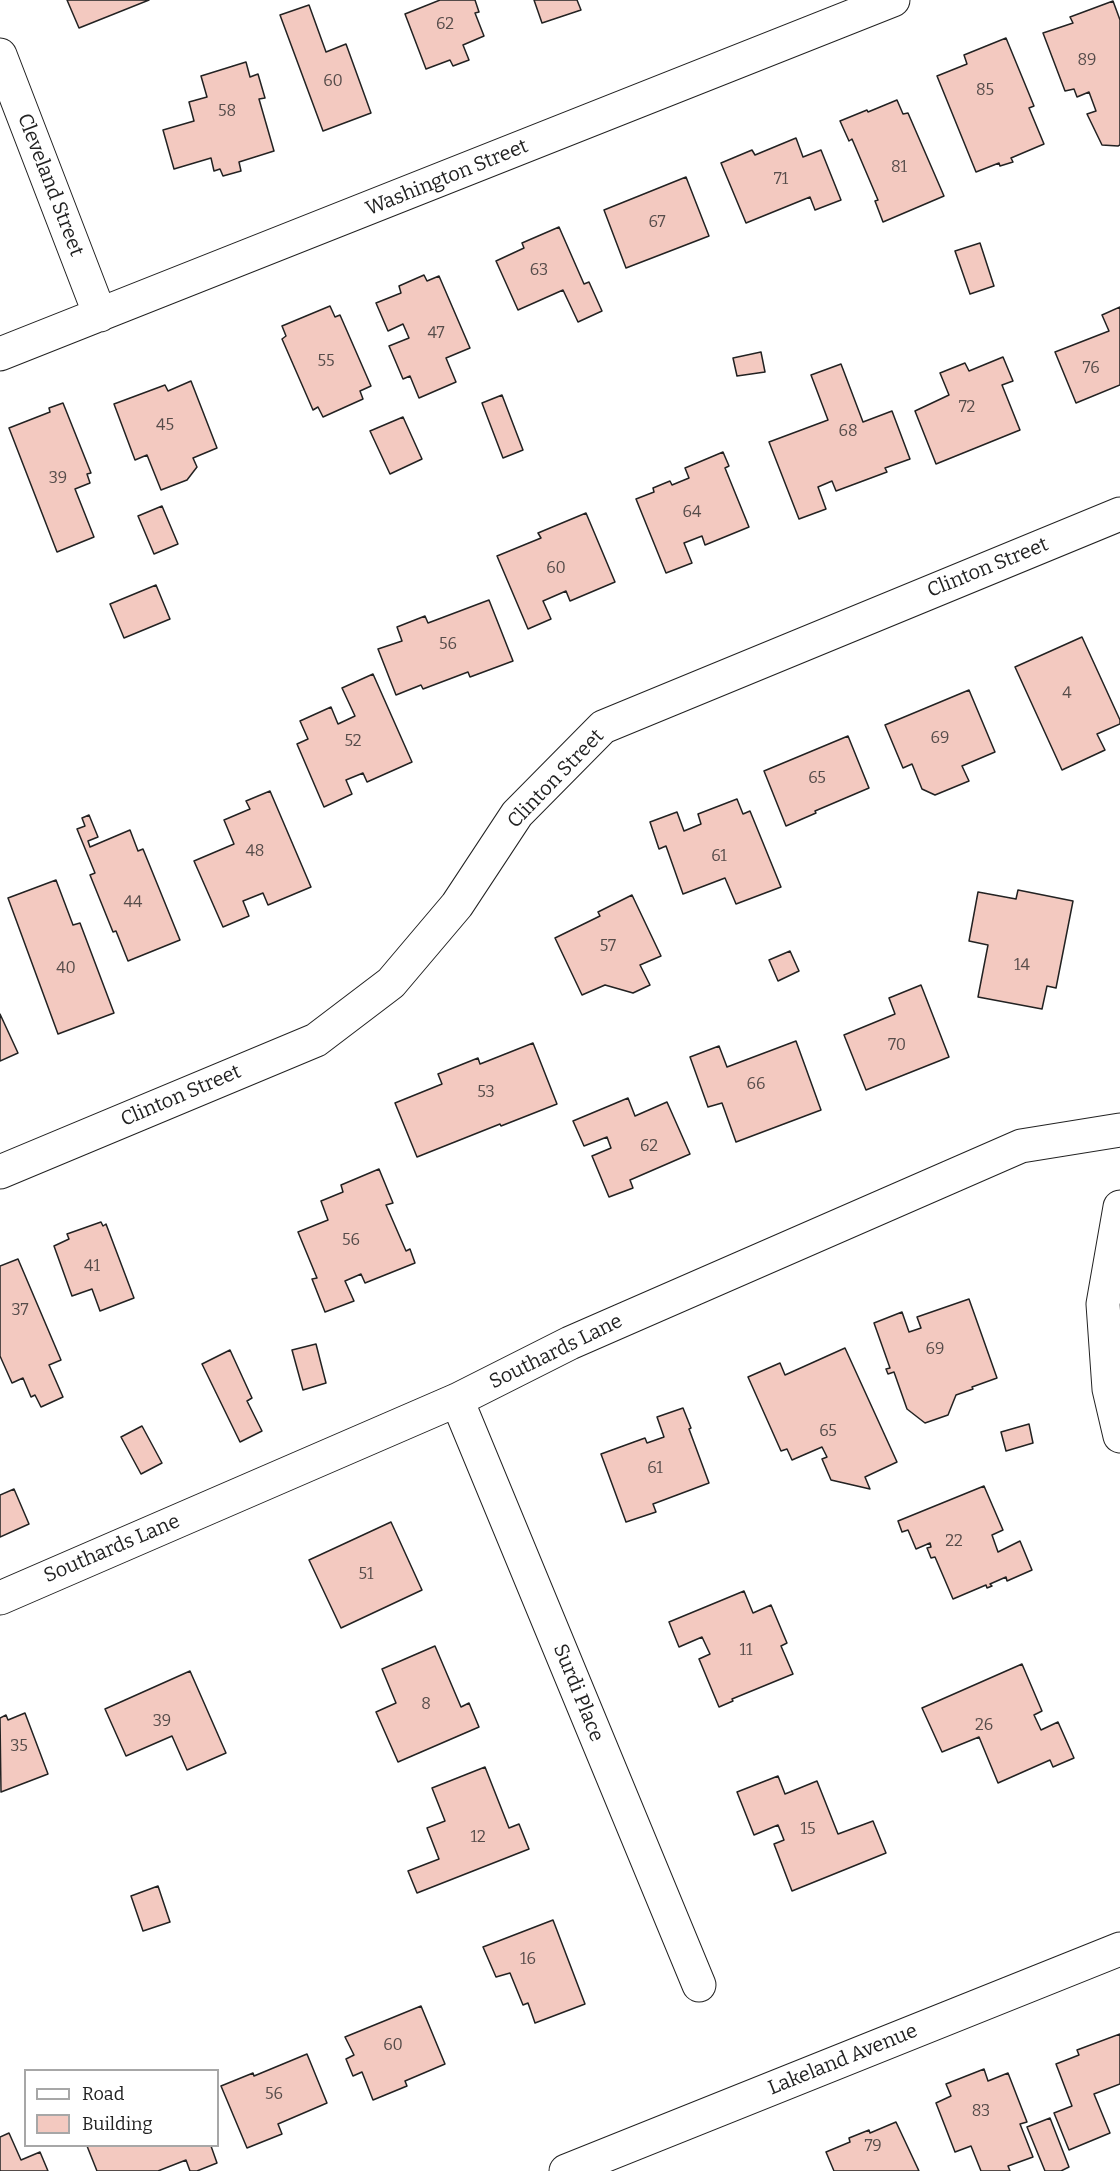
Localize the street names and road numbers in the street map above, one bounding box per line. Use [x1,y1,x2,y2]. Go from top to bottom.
street label: Cleveland Street [12,110,88,260]
street label: Washington Street [362,134,532,222]
street label: Clinton Street [924,533,1052,603]
street label: Clinton Street [503,725,609,833]
street label: Clinton Street [117,1060,245,1132]
street label: Southards Lane [485,1309,627,1395]
street label: Southards Lane [40,1510,184,1588]
street label: Surdi Place [548,1641,608,1745]
street label: Lakeland Avenue [765,2019,921,2101]

